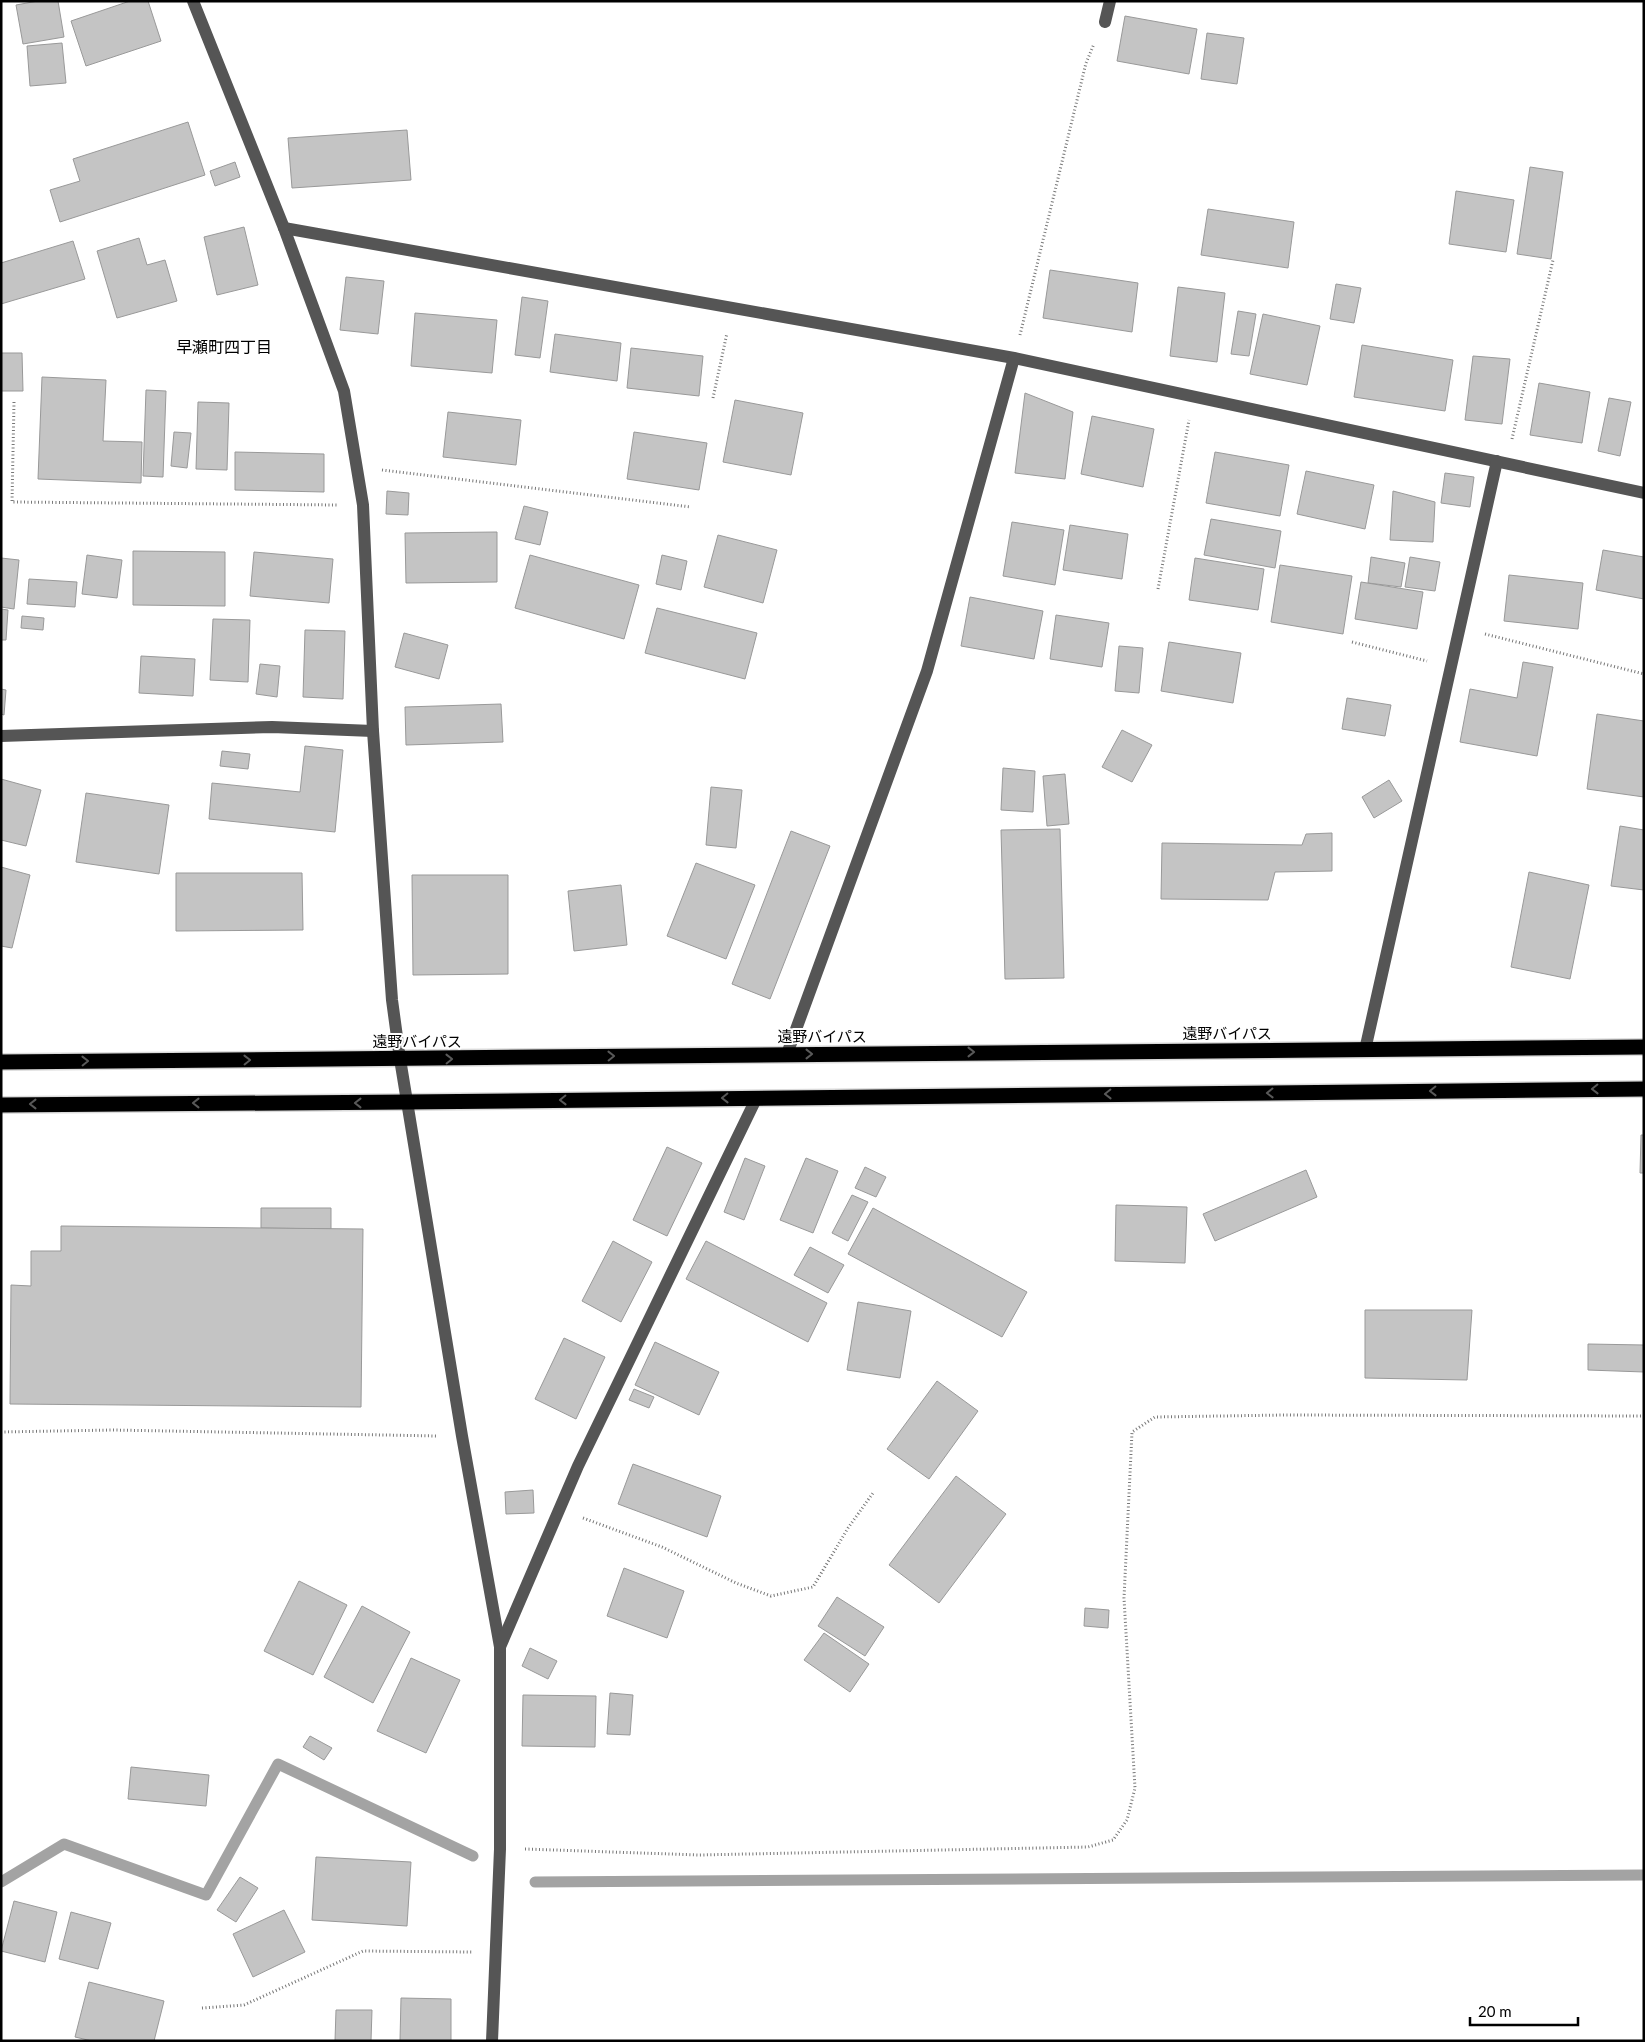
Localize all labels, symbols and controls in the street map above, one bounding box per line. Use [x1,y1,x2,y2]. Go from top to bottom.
district label: 早瀬町四丁目 [176,337,272,356]
street label: 遠野バイパス [1182,1024,1272,1042]
street label: 遠野バイパス [777,1027,867,1045]
street label: 遠野バイパス [372,1032,462,1050]
one-way arrow [967,1047,975,1058]
one-way arrow [805,1049,813,1059]
one-way arrow [607,1051,615,1062]
one-way arrow [445,1054,453,1064]
one-way arrow [244,1055,252,1065]
one-way arrow [82,1056,89,1066]
one-way arrow [1591,1084,1598,1094]
one-way arrow [1428,1086,1436,1096]
one-way arrow [1266,1087,1274,1098]
one-way arrow [1103,1089,1111,1099]
one-way arrow [721,1093,728,1103]
one-way arrow [558,1095,566,1105]
one-way arrow [354,1097,362,1108]
one-way arrow [192,1098,200,1109]
one-way arrow [29,1099,37,1109]
scale bar [1470,1994,1578,2026]
text: 20 m [1478,2002,1512,2020]

